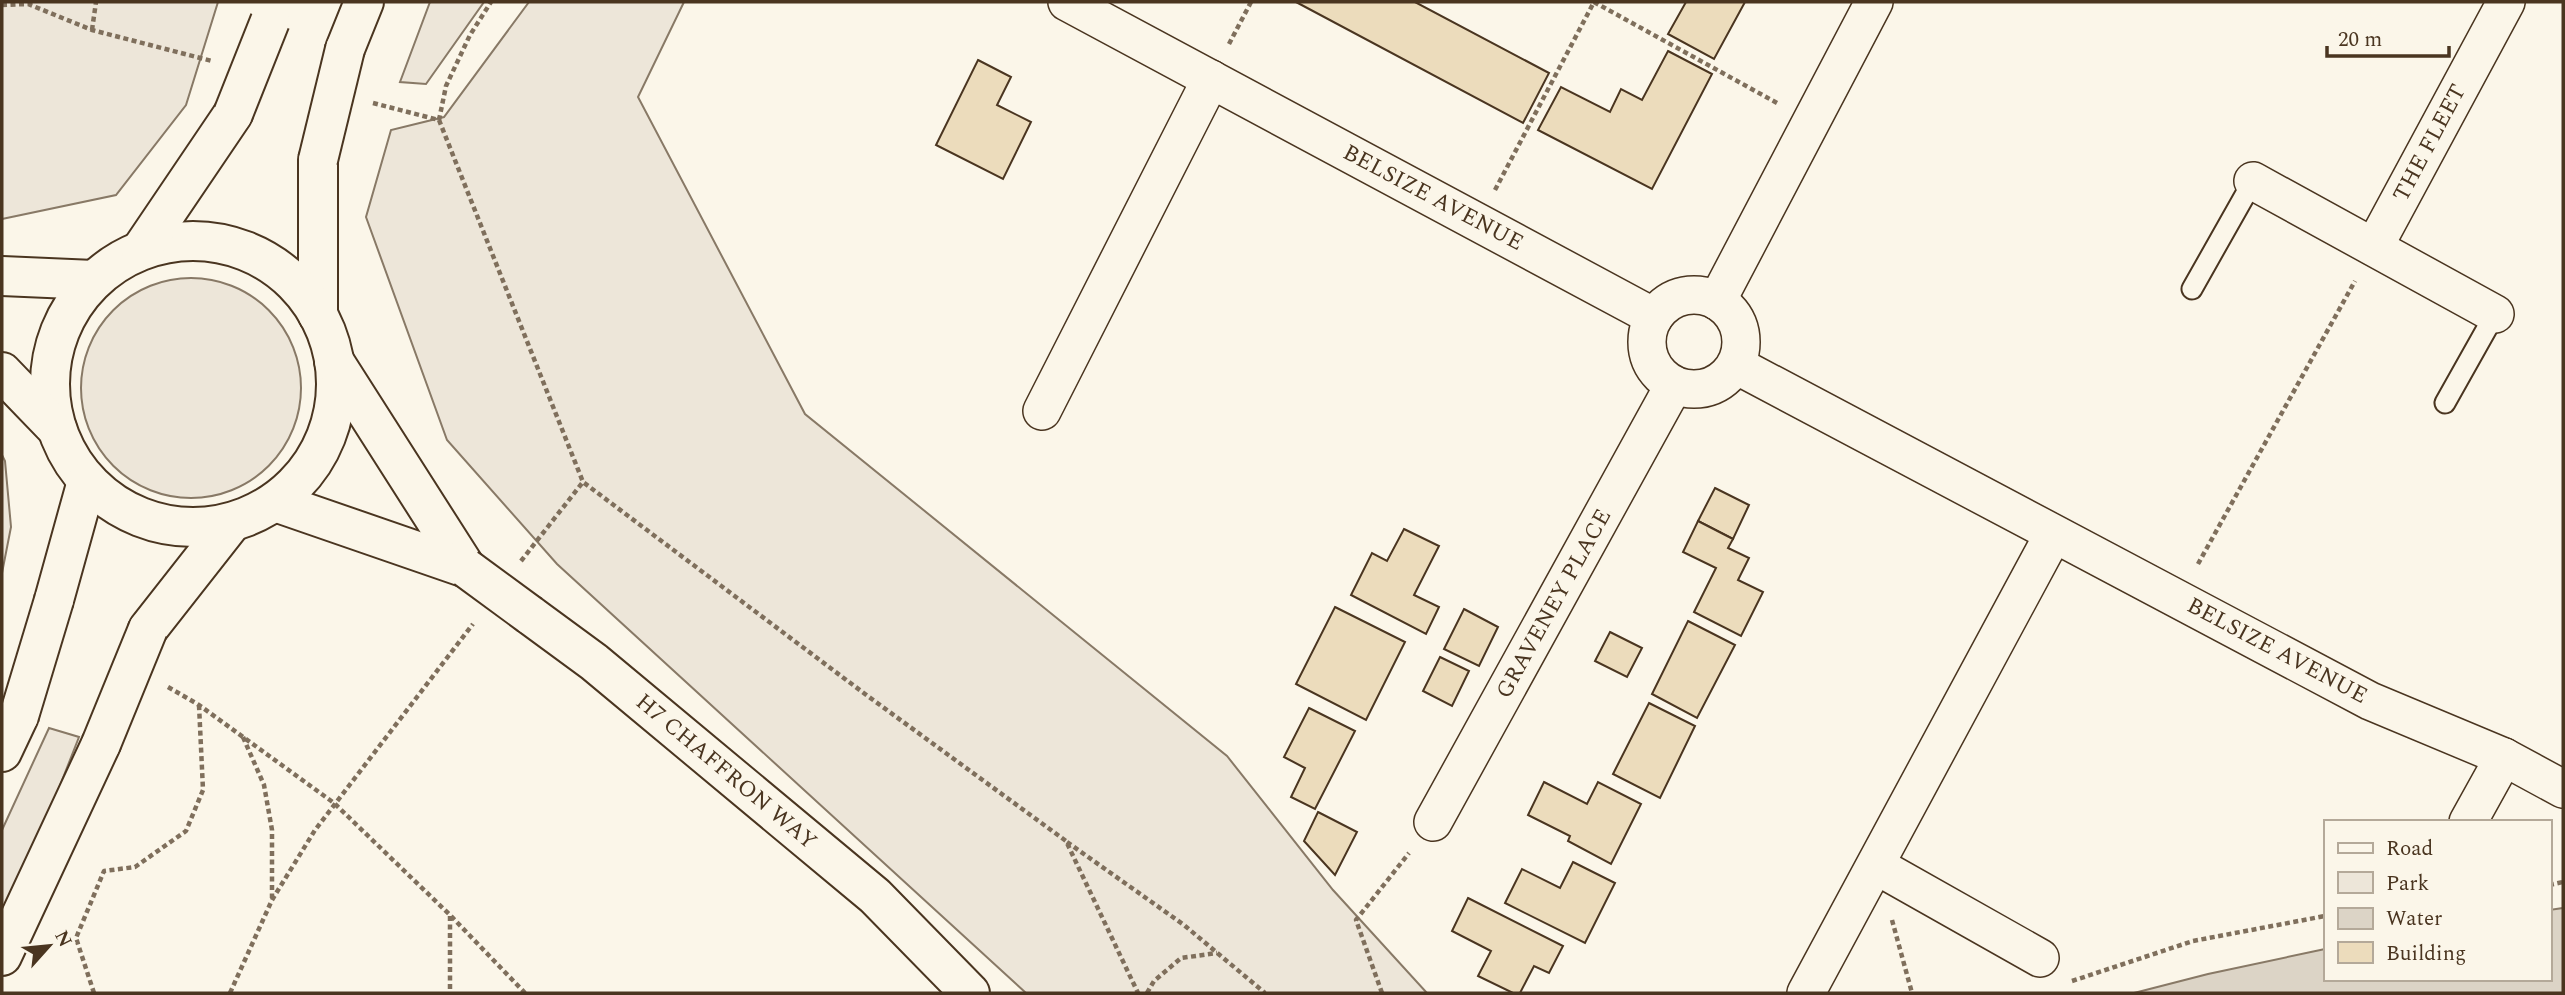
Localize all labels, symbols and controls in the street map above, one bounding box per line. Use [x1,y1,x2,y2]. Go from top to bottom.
scale bar [2327,14,2450,58]
text: 20 m [2338,24,2382,56]
street label: THE FLEET [2384,78,2476,208]
street label: BELSIZE AVENUE [1336,136,1530,260]
street label: GRAVENEY PLACE [1487,503,1621,705]
street label: BELSIZE AVENUE [2180,589,2374,713]
street label: H7 CHAFFRON WAY [627,685,825,859]
legend [2324,820,2551,981]
text: Road [2386,833,2433,865]
text: Park [2386,868,2430,900]
text: Water [2386,903,2442,935]
north arrow [14,911,84,981]
text: N [46,925,79,952]
text: Building [2386,938,2466,970]

